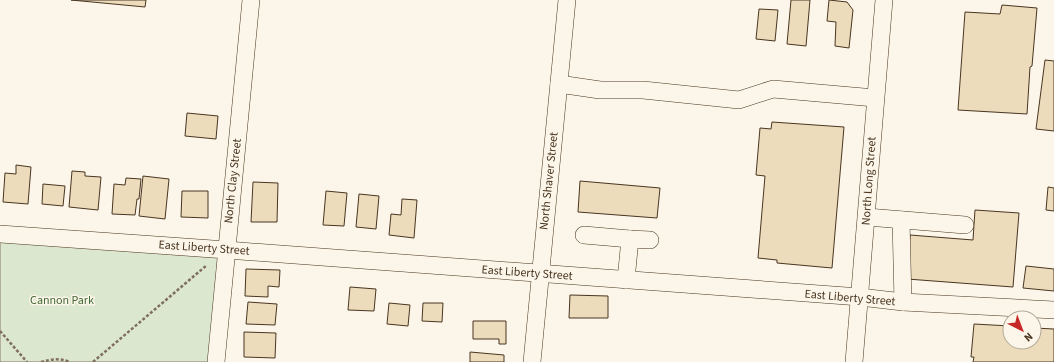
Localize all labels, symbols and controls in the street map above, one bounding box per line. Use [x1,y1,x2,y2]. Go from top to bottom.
street label: North Shaver Street [535,131,563,231]
street label: North Long Street [857,136,881,226]
street label: North Clay Street [220,138,246,224]
street label: East Liberty Street [158,236,250,260]
street label: East Liberty Street [481,261,573,285]
street label: East Liberty Street [804,286,896,310]
park label: Cannon Park [30,292,94,309]
north arrow [1002,310,1042,350]
text: N [1021,329,1036,345]

